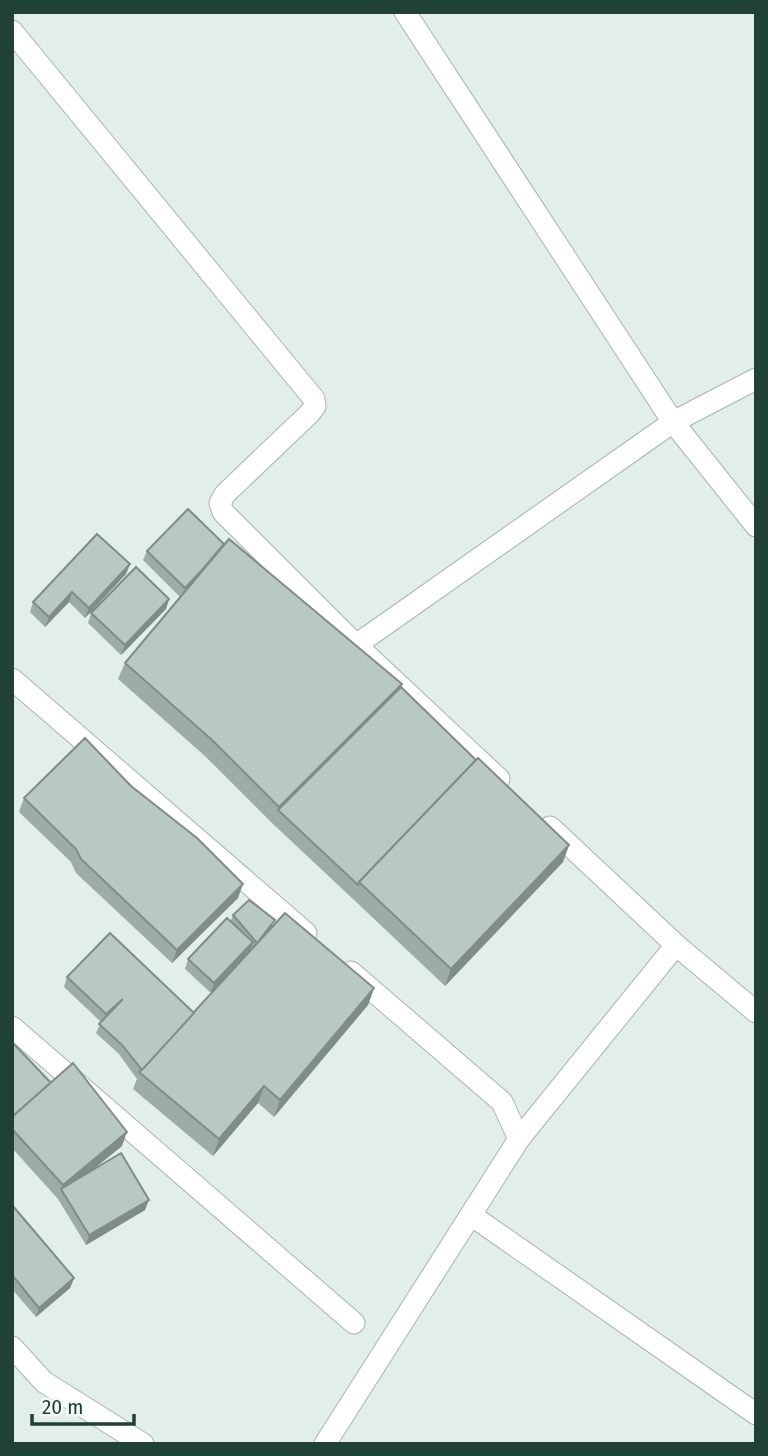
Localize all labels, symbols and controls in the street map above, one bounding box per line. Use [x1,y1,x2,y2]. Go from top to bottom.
scale bar [32,1382,133,1426]
text: 20 m [42,1394,83,1420]

